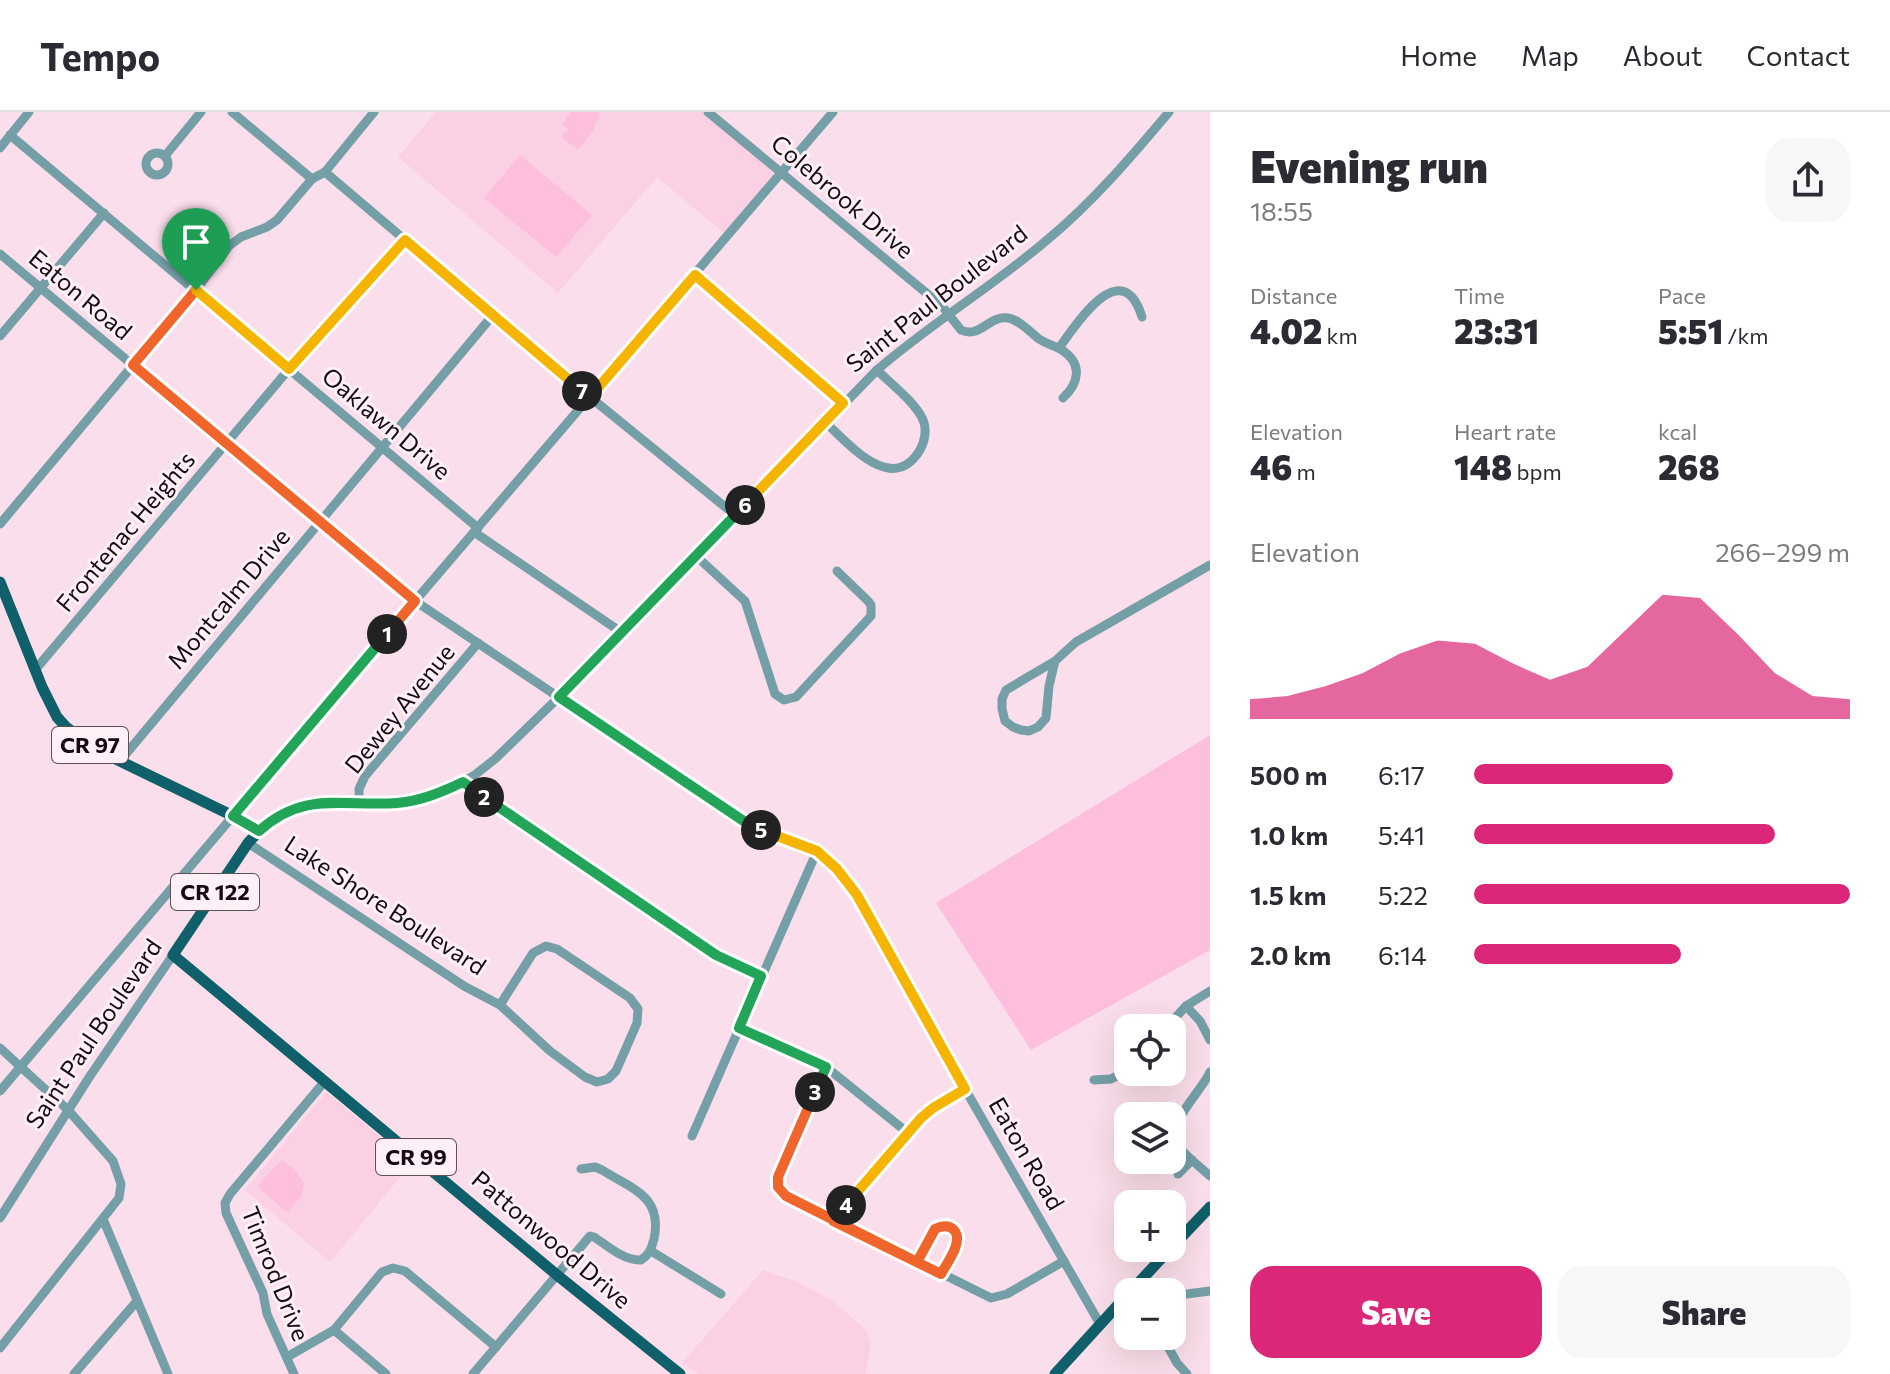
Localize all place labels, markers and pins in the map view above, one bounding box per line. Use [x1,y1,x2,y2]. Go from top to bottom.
pin [162,208,230,290]
pin: 7 [562,371,602,411]
pin: 6 [725,485,765,525]
pin: 1 [367,614,407,654]
pin: 2 [464,777,504,817]
pin: 5 [741,810,781,850]
pin: 3 [795,1072,835,1112]
pin: 4 [826,1185,866,1225]

